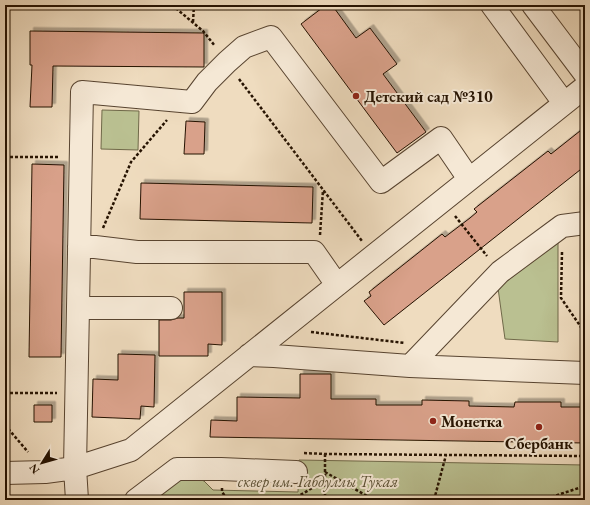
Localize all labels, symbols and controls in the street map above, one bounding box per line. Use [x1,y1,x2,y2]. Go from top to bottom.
place label: Детский сад №310 [364,86,493,107]
marker: Детский сад №310 [351,91,361,101]
place label: Монетка [441,411,503,432]
marker: Монетка [428,416,438,426]
marker: Сбербанк [534,422,544,432]
place label: Сбербанк [505,433,573,454]
north arrow [22,443,62,483]
text: N [26,461,42,477]
park label: сквер им. Габдуллы Тукая [238,471,398,492]

